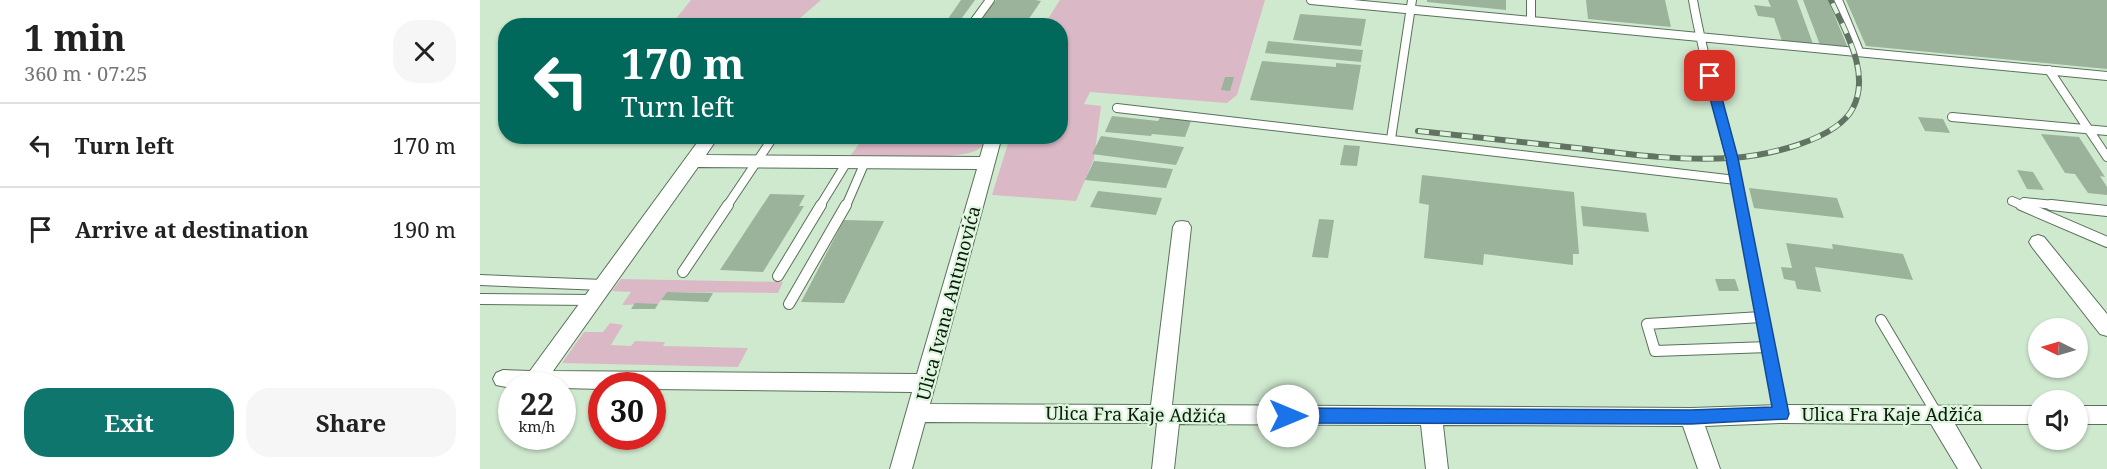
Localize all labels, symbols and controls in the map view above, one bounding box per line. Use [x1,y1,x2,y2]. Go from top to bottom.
text: 1 min [24,13,126,62]
button: close [393,20,456,83]
text: 170 m [621,34,745,91]
icon: left [522,42,600,120]
pin [1684,50,1735,101]
icon: arrive [1693,59,1726,92]
text: 360 m · 07:25 [24,60,147,87]
text: Turn left [621,88,734,125]
icon: left [24,129,57,162]
text: Turn left [75,130,174,160]
text: 170 m [393,130,456,160]
street label: Ulica Ivana Antunovića [910,203,986,403]
icon: arrive [24,213,57,246]
text: Arrive at destination [75,214,309,244]
text: 190 m [393,214,456,244]
north arrow [2028,318,2088,378]
map controls [2028,318,2088,450]
speed limit sign: 30 [588,372,666,450]
text: 22 [520,383,554,424]
position arrow [1256,384,1320,448]
button: Exit [24,388,234,457]
button: Share [246,388,456,457]
button: sound [2028,390,2088,450]
street label: Ulica Fra Kaje Adžića [1045,400,1227,428]
street label: Ulica Fra Kaje Adžića [1801,402,1983,426]
text: km/h [519,416,555,436]

